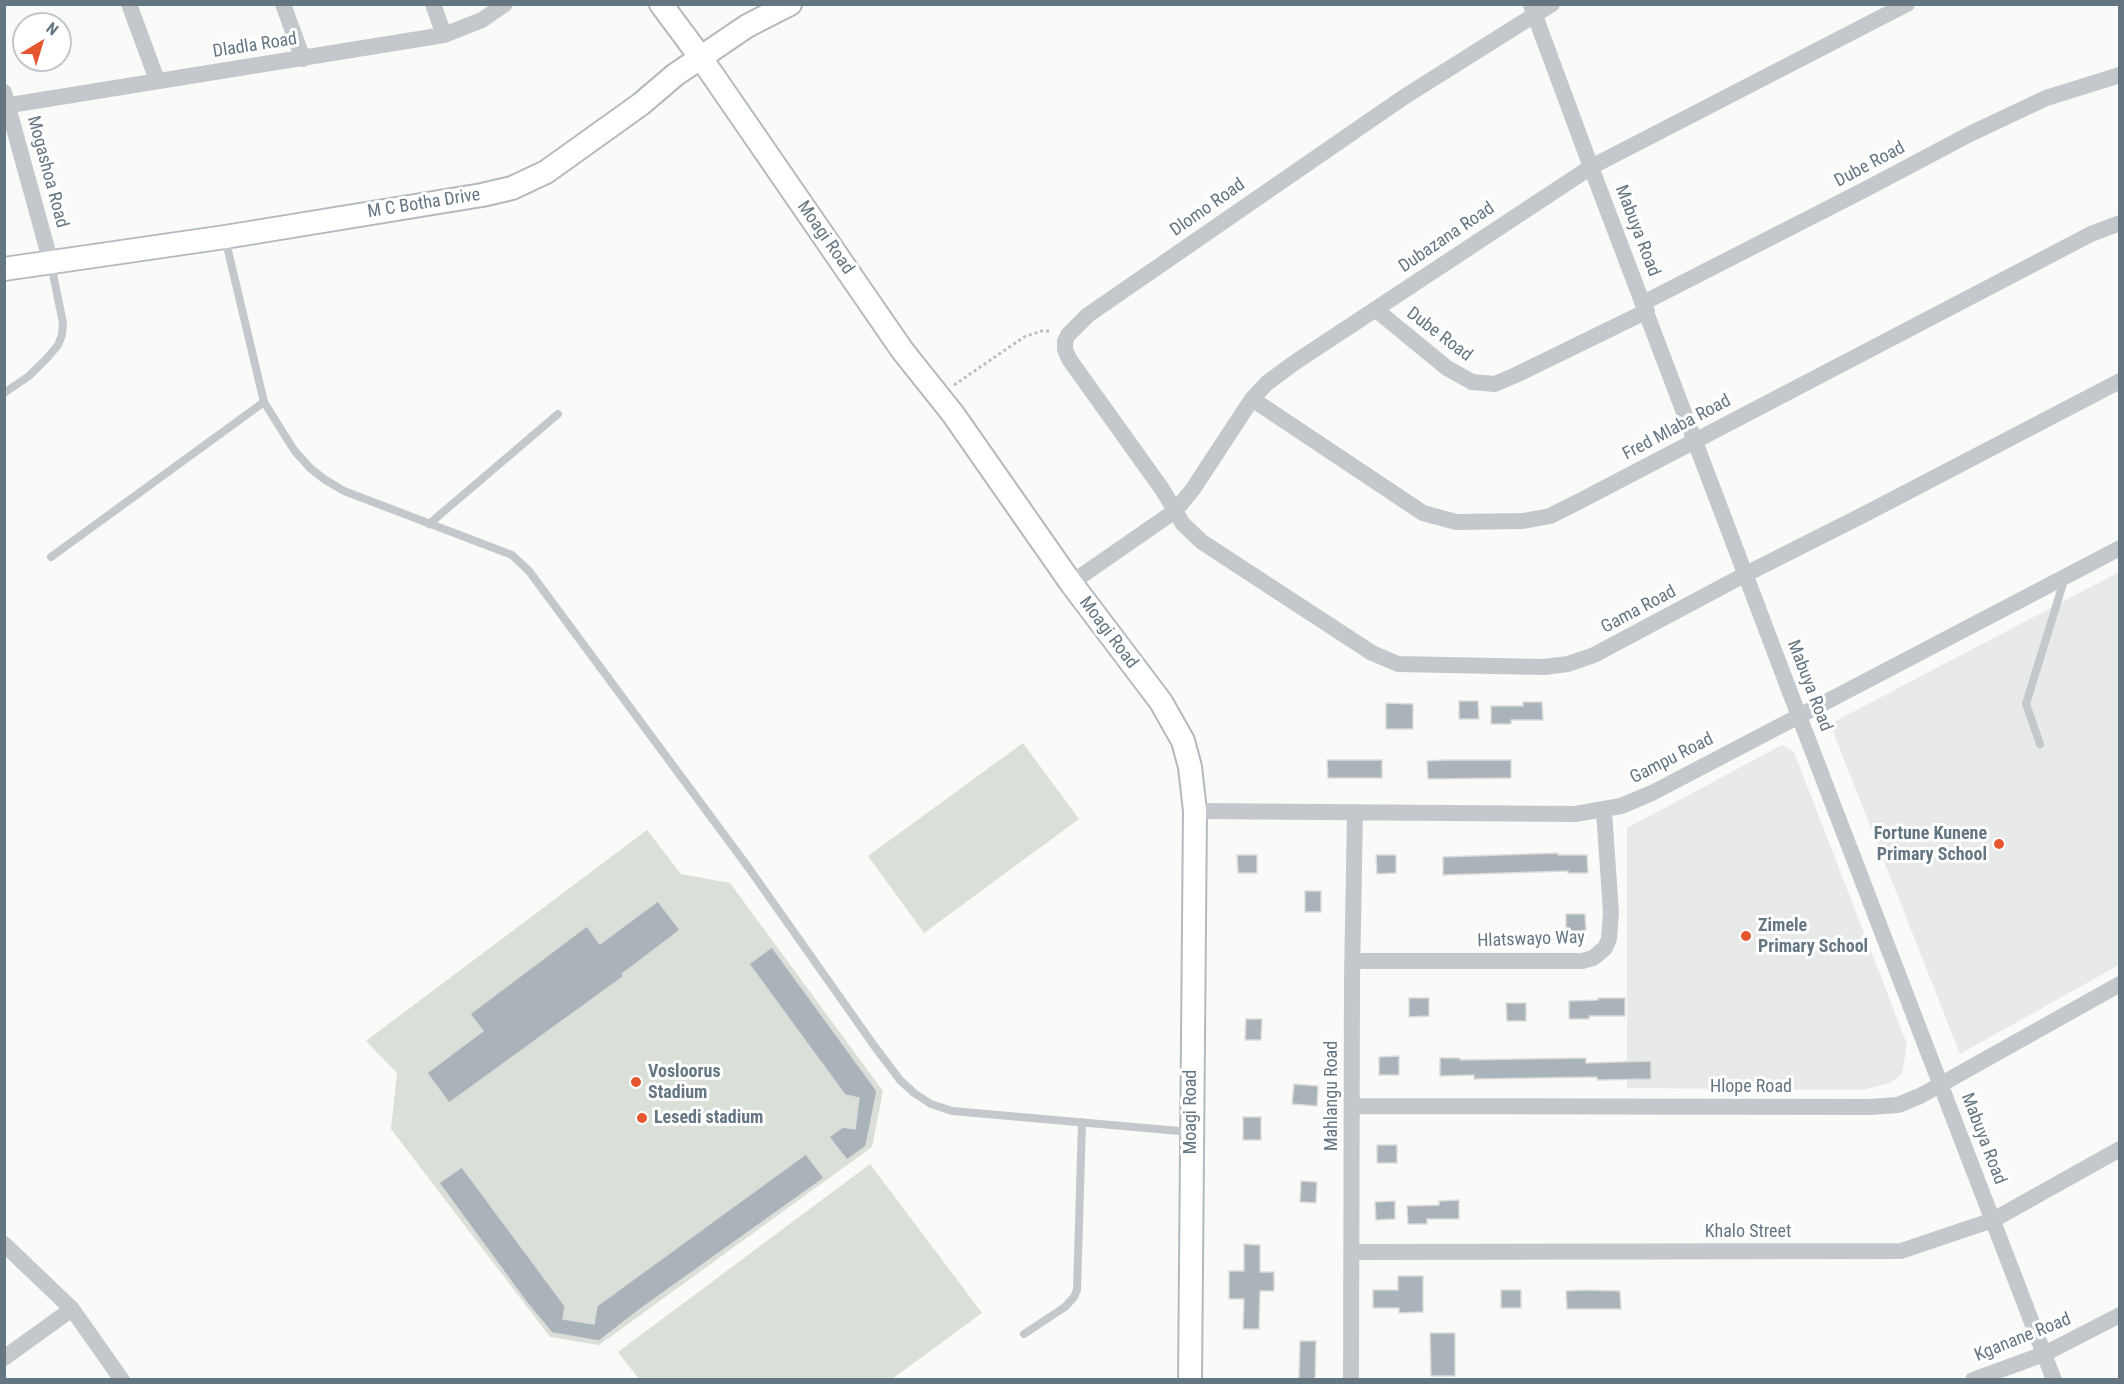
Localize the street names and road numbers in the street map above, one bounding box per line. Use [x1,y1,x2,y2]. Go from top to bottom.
street label: Dladla Road [211,29,299,63]
street label: Mogashoa Road [22,114,72,230]
street label: Dube Road [1831,137,1909,193]
street label: Dlomo Road [1166,174,1250,242]
street label: Mabuya Road [1610,182,1664,280]
street label: M C Botha Drive [366,184,482,224]
street label: Moagi Road [792,197,858,279]
street label: Dubazana Road [1395,198,1499,278]
street label: Dube Road [1402,303,1476,367]
street label: Fred Mlaba Road [1619,390,1735,466]
street label: Gama Road [1598,581,1680,639]
street label: Moagi Road [1074,593,1142,673]
street label: Mabuya Road [1782,637,1836,735]
street label: Gampu Road [1627,729,1717,789]
street label: Hlatswayo Way [1477,927,1585,953]
street label: Mahlangu Road [1321,1041,1343,1151]
street label: Moagi Road [1180,1070,1202,1154]
street label: Hlope Road [1710,1076,1792,1098]
street label: Mabuya Road [1956,1090,2010,1188]
street label: Khalo Street [1705,1221,1791,1243]
street label: Kganane Road [1972,1309,2074,1367]

